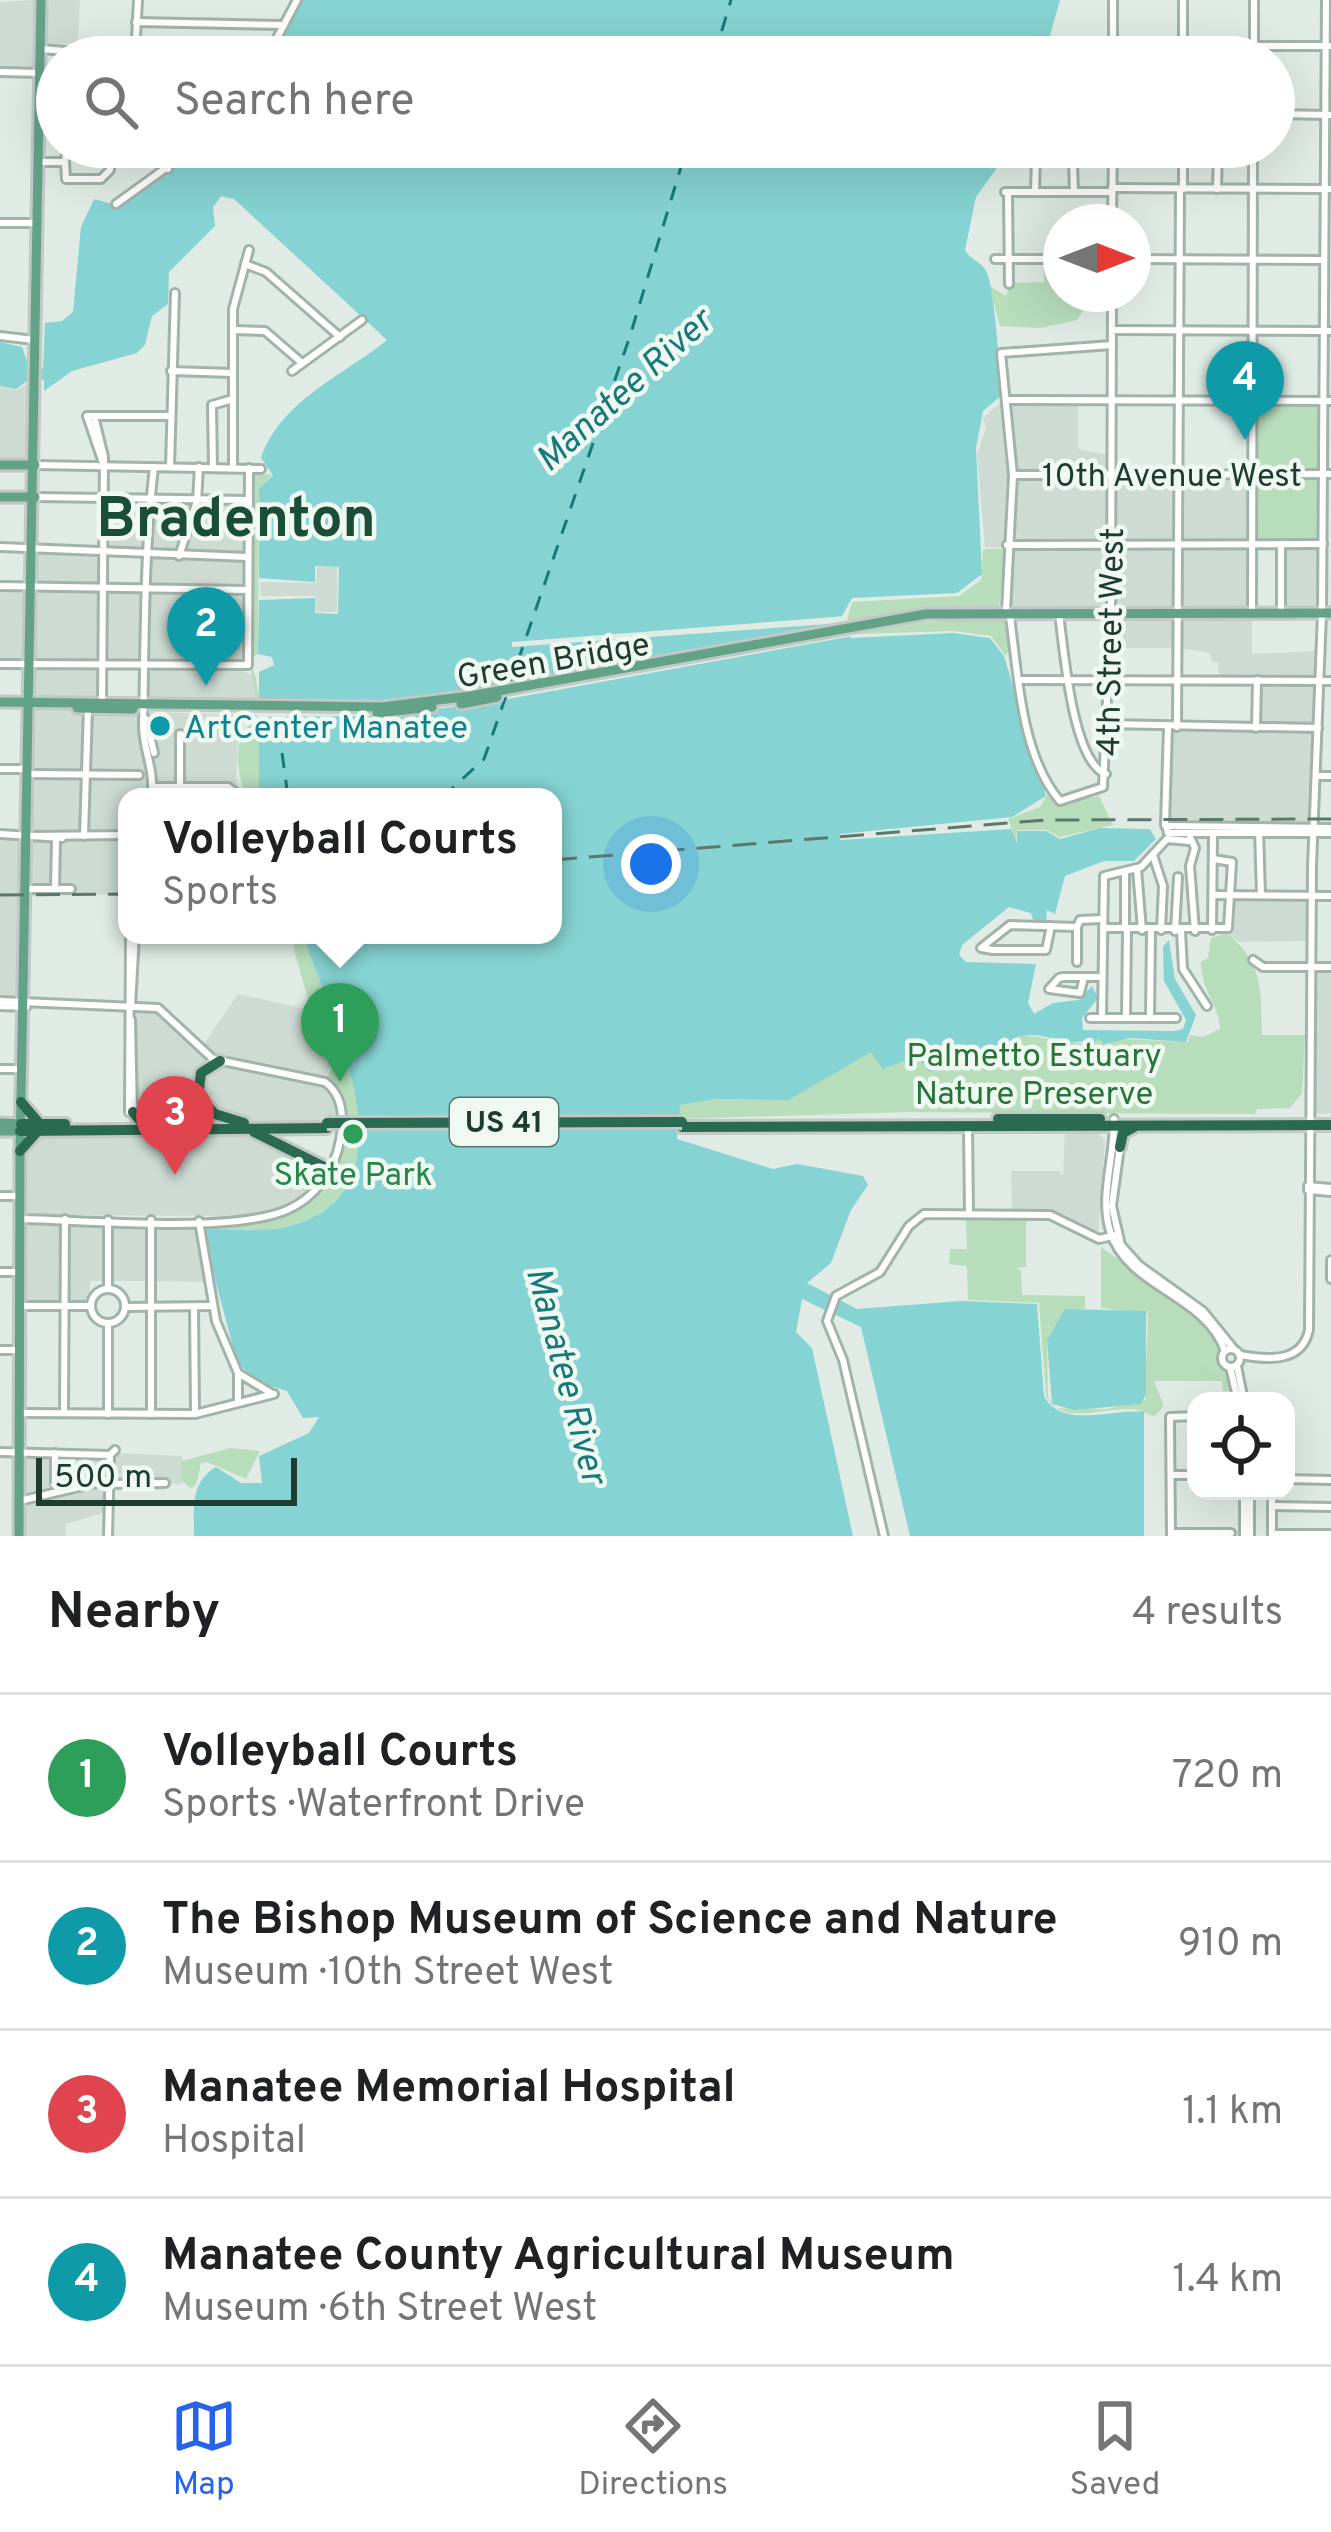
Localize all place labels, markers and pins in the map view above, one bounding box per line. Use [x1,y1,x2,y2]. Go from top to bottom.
pin: 4 [1206,341,1284,440]
pin: 2 [167,587,245,686]
place label: ArtCenter Manatee [184,709,468,751]
marker: ArtCenter Manatee [147,713,173,739]
pin: 1 [301,983,379,1082]
pin: 3 [136,1076,214,1175]
marker: Skate Park [340,1121,366,1147]
place label: Skate Park [273,1156,433,1198]

